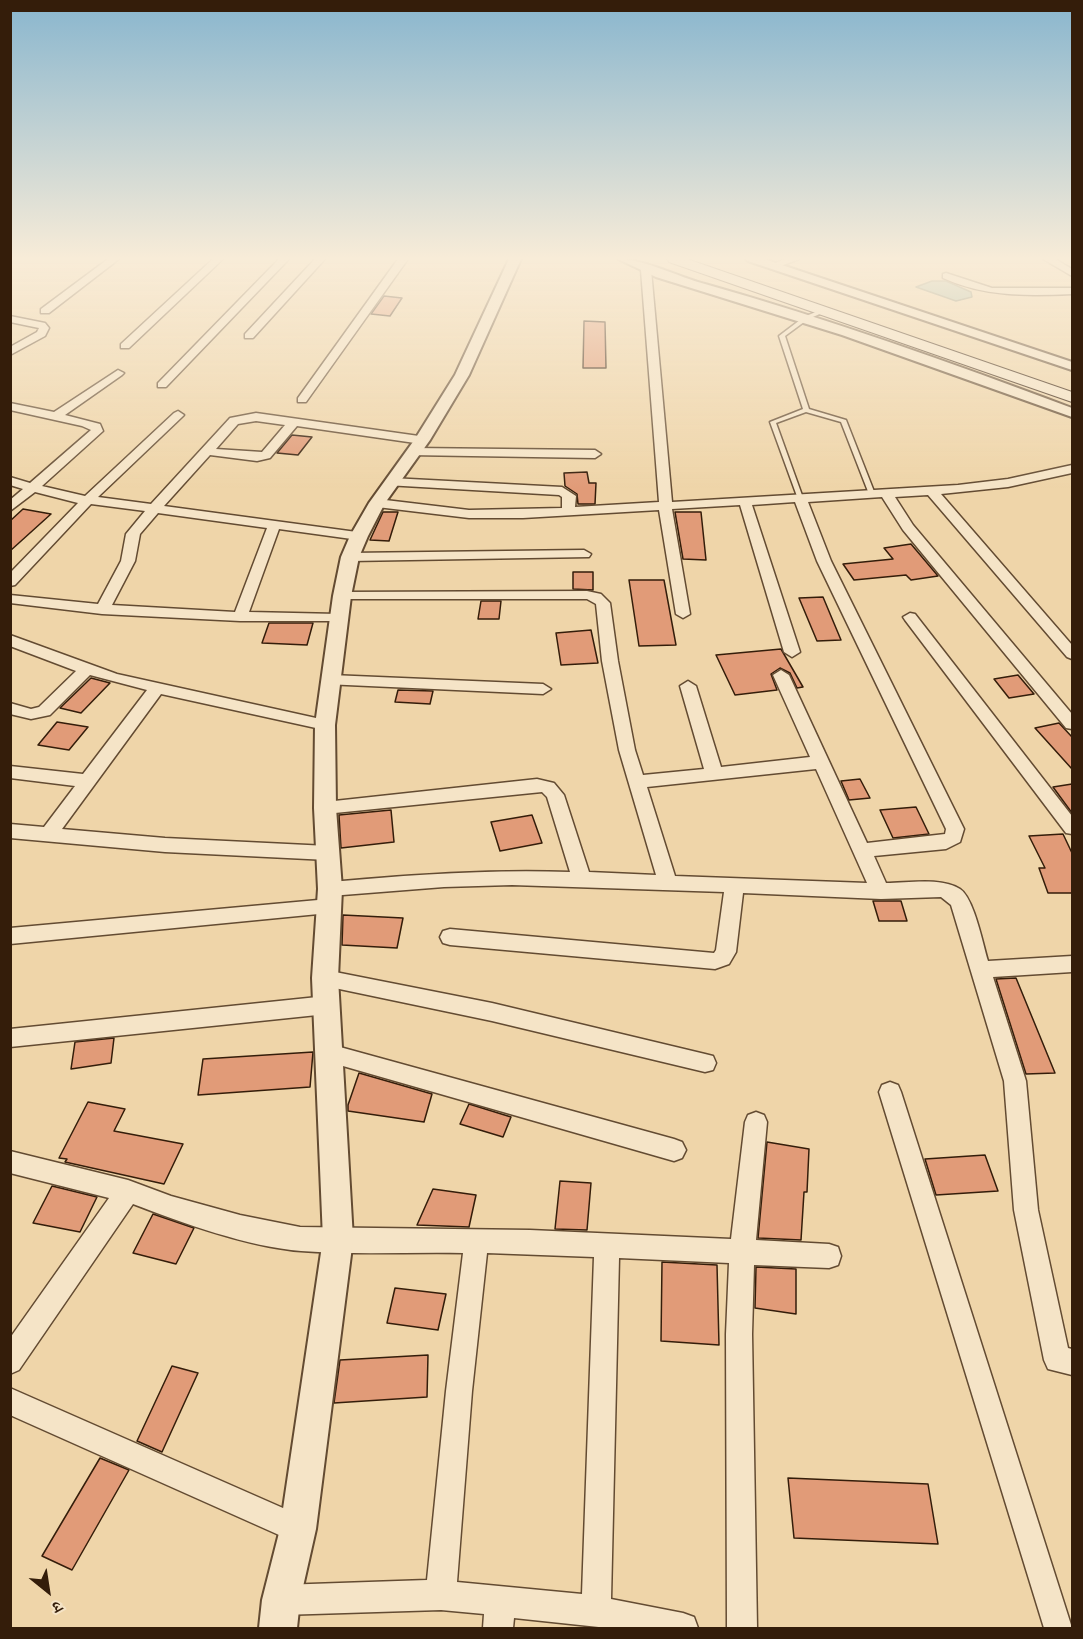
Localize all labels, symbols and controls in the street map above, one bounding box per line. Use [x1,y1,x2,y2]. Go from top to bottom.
north arrow [18,1561,78,1621]
text: उ [48,1596,66,1617]

